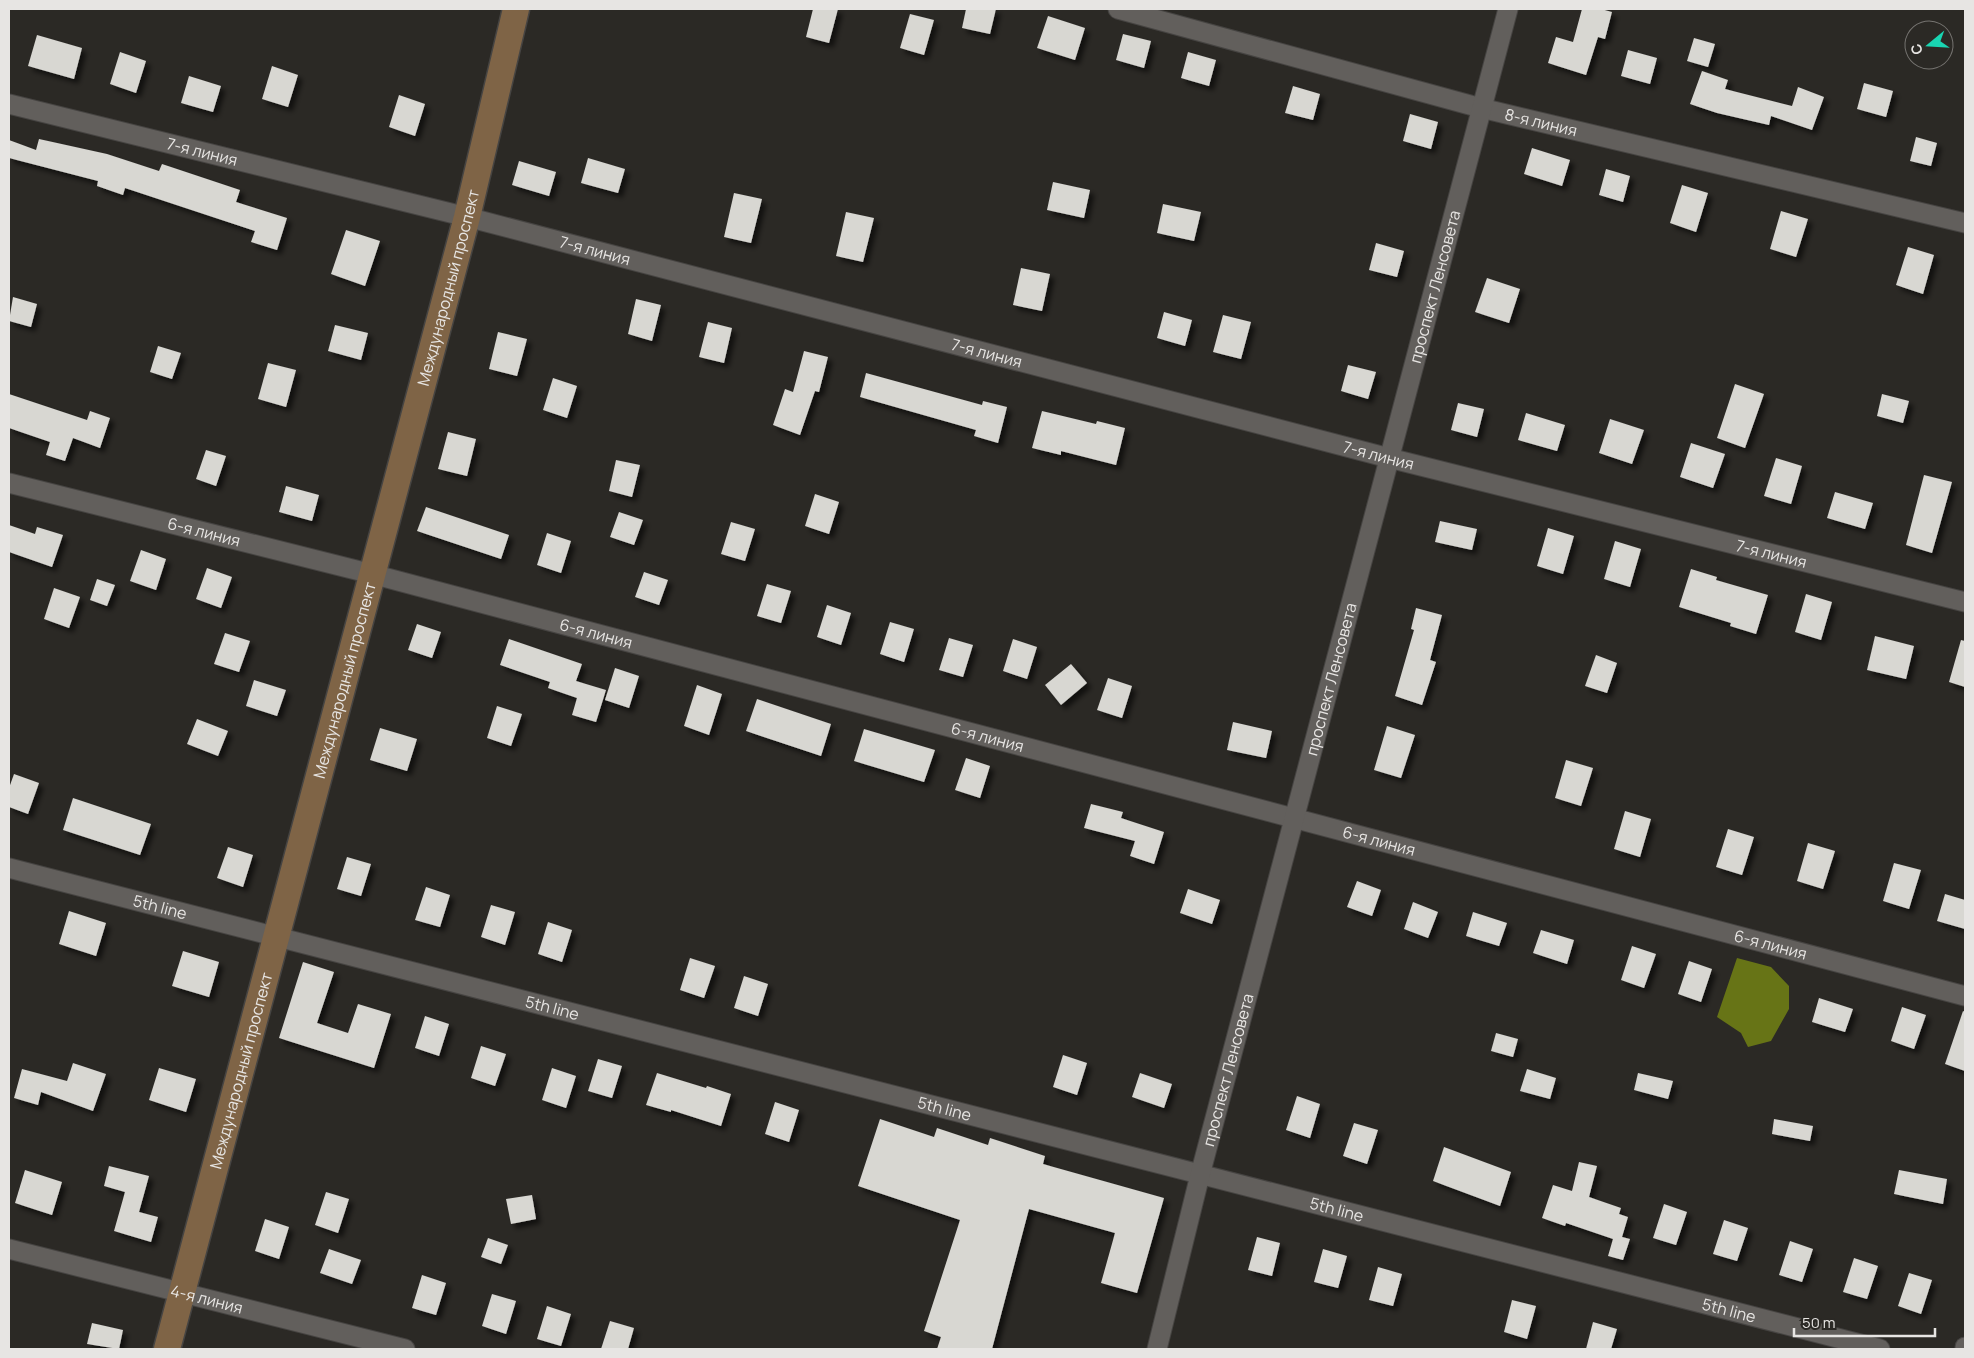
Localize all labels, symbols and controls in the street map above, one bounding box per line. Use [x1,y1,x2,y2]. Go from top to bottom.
north arrow [1904,20,1954,70]
text: С [1906,41,1927,57]
street label: 8-я линия [1503,103,1580,142]
street label: 7-я линия [164,132,240,171]
street label: Международный проспект [412,187,484,388]
street label: проспект Ленсовета [1404,208,1465,366]
street label: 7-я линия [557,231,633,270]
street label: 7-я линия [949,333,1025,373]
street label: 7-я линия [1341,435,1416,475]
street label: 6-я линия [165,512,243,552]
street label: 7-я линия [1734,534,1809,573]
street label: Международный проспект [308,580,381,781]
street label: проспект Ленсовета [1300,600,1362,758]
street label: 6-я линия [557,613,635,654]
street label: 6-я линия [949,717,1026,757]
street label: 6-я линия [1340,821,1418,861]
street label: 5th line [131,889,189,924]
street label: 6-я линия [1732,924,1809,965]
street label: Международный проспект [204,970,277,1171]
street label: 5th line [523,990,582,1025]
street label: проспект Ленсовета [1197,991,1258,1149]
street label: 5th line [915,1091,974,1126]
street label: 5th line [1308,1192,1366,1227]
street label: 4-я линия [168,1279,245,1319]
street label: 5th line [1700,1293,1758,1328]
scale bar [1794,1306,1935,1338]
text: 50 m [1802,1312,1836,1333]

